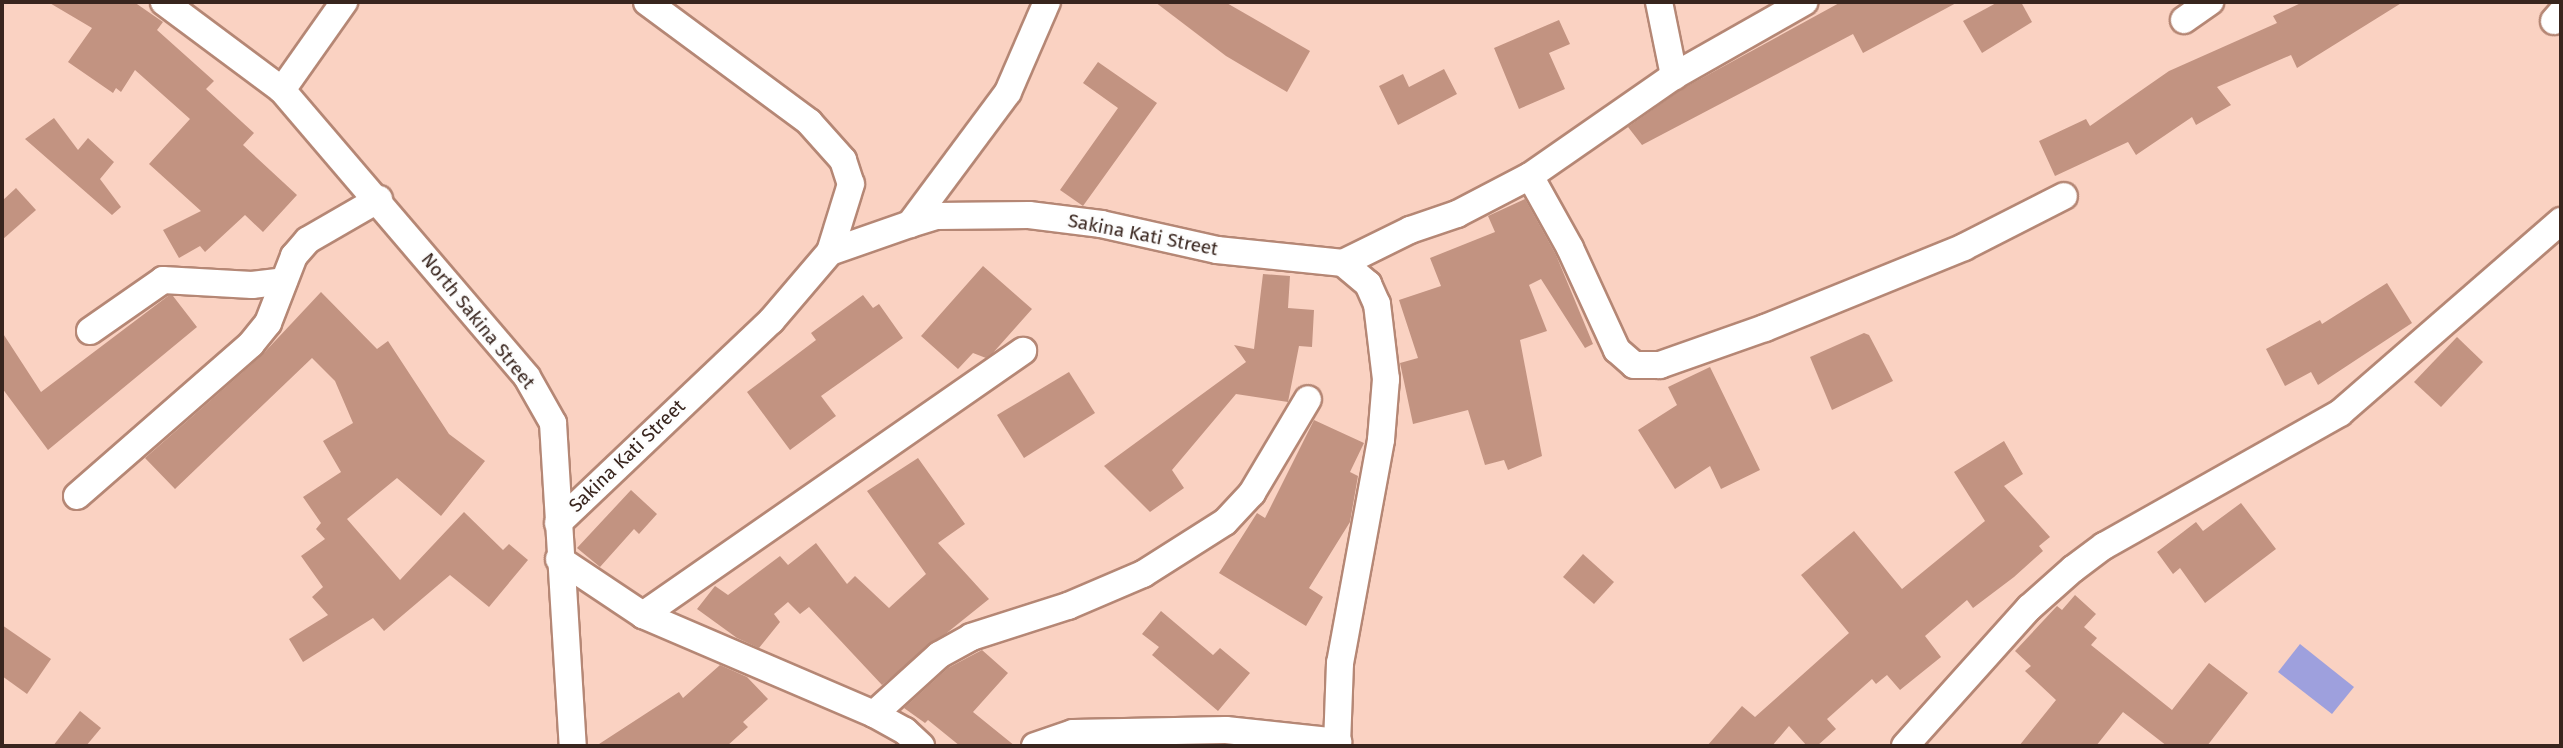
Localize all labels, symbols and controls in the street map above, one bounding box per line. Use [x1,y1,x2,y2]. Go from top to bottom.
street label: Sakina Kati Street [1066,209,1220,261]
street label: North Sakina Street [416,248,540,394]
street label: Sakina Kati Street [564,395,690,517]

